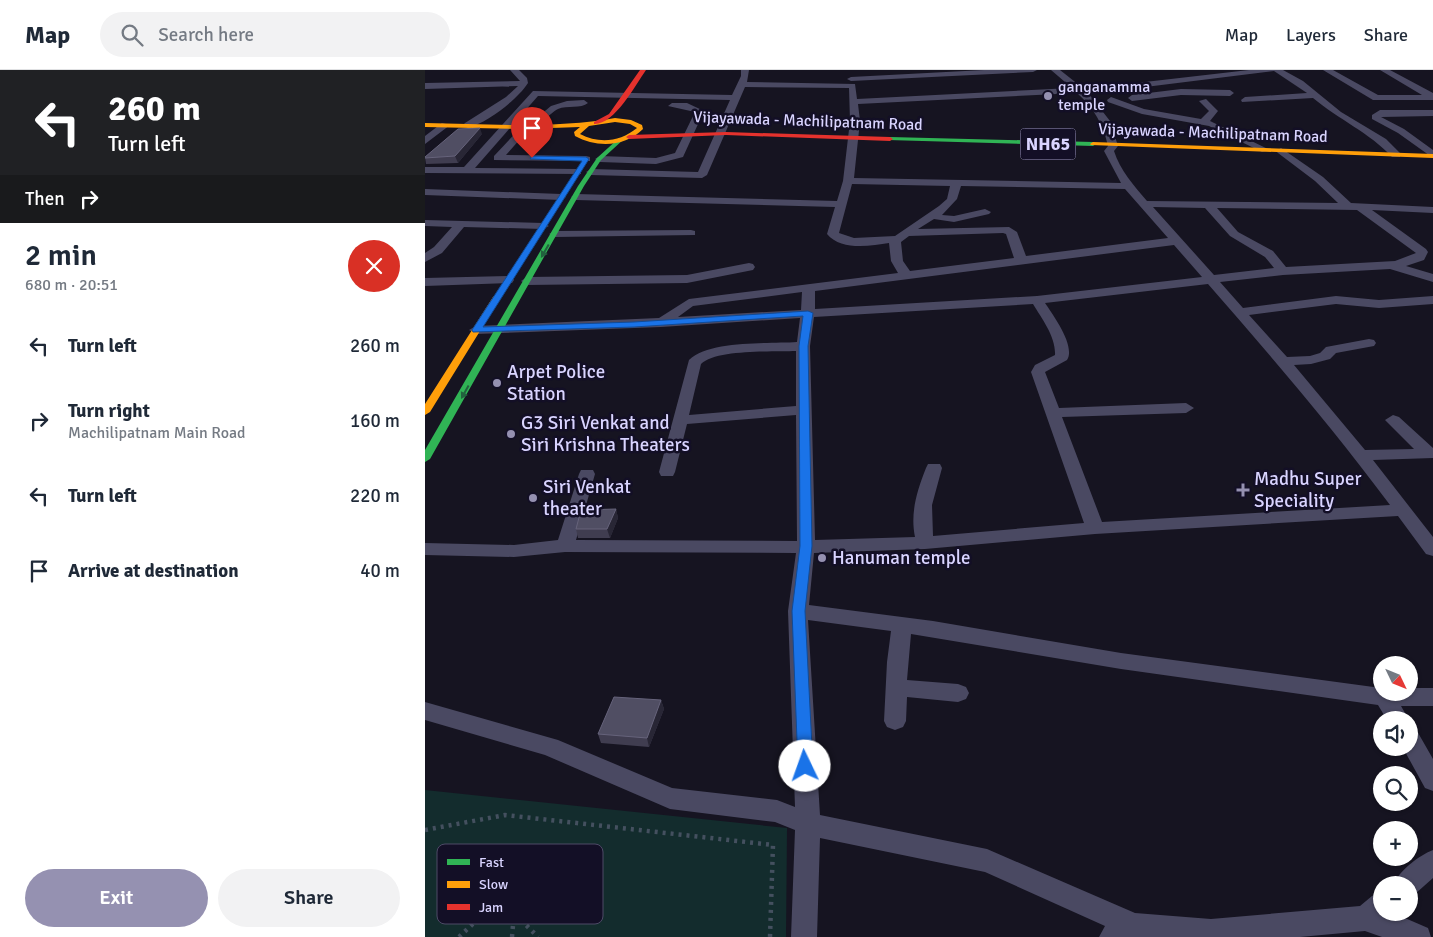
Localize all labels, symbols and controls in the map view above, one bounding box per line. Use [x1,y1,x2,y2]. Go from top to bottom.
search box [100,12,450,57]
text: Map [25,20,70,50]
icon: search [118,21,146,49]
text: Search here [158,23,254,47]
text: Map [1225,24,1258,46]
text: Layers [1286,24,1336,46]
text: Share [1364,24,1408,46]
place label: ganganamma temple [1058,77,1150,115]
text: 260 m [108,87,201,130]
icon: left [25,90,90,155]
marker: ganganamma temple [1042,90,1054,102]
pin [511,107,553,158]
street label: Vijayawada - Machilipatnam Road [693,107,923,135]
icon: arrive [518,114,546,142]
street label: Vijayawada - Machilipatnam Road [1098,119,1328,147]
road number: NH65 [1021,129,1075,160]
text: Turn left [108,130,186,157]
icon: right [75,185,103,213]
text: Then [25,187,65,211]
text: 2 min [25,237,97,274]
button: close [348,240,400,292]
one-way arrow [541,243,549,258]
text: 680 m · 20:51 [25,275,118,295]
icon: left [25,332,53,360]
text: Turn left [68,334,137,358]
text: 260 m [350,334,400,358]
place label: Arpet Police Station [507,360,605,406]
marker: Arpet Police Station [491,377,503,389]
one-way arrow [461,385,469,400]
text: Turn right [68,399,150,423]
icon: right [25,407,53,435]
text: 160 m [350,409,400,433]
place label: G3 Siri Venkat and Siri Krishna Theaters [521,411,690,457]
text: Machilipatnam Main Road [68,423,246,443]
marker: G3 Siri Venkat and Siri Krishna Theaters [505,428,517,440]
place label: Madhu Super Speciality [1254,467,1361,513]
place label: Siri Venkat theater [543,475,631,521]
icon: left [25,482,53,510]
marker: Madhu Super Speciality [1236,483,1250,497]
text: Turn left [68,484,137,508]
text: 220 m [350,484,400,508]
marker: Siri Venkat theater [527,492,539,504]
place label: Hanuman temple [832,546,971,570]
marker: Hanuman temple [816,552,828,564]
icon: arrive [25,557,53,585]
text: Arrive at destination [68,559,239,583]
text: 40 m [360,559,400,583]
north arrow [1373,656,1417,701]
map controls [1373,656,1418,921]
button: sound [1373,711,1418,756]
position arrow [778,739,830,791]
button: search [1373,766,1418,811]
button: + [1373,821,1418,866]
legend [437,844,603,924]
text: Fast [479,854,504,871]
button: Exit [25,869,208,927]
button: Share [218,869,400,927]
text: Slow [479,876,508,893]
button: − [1373,876,1418,921]
text: Jam [479,899,503,916]

